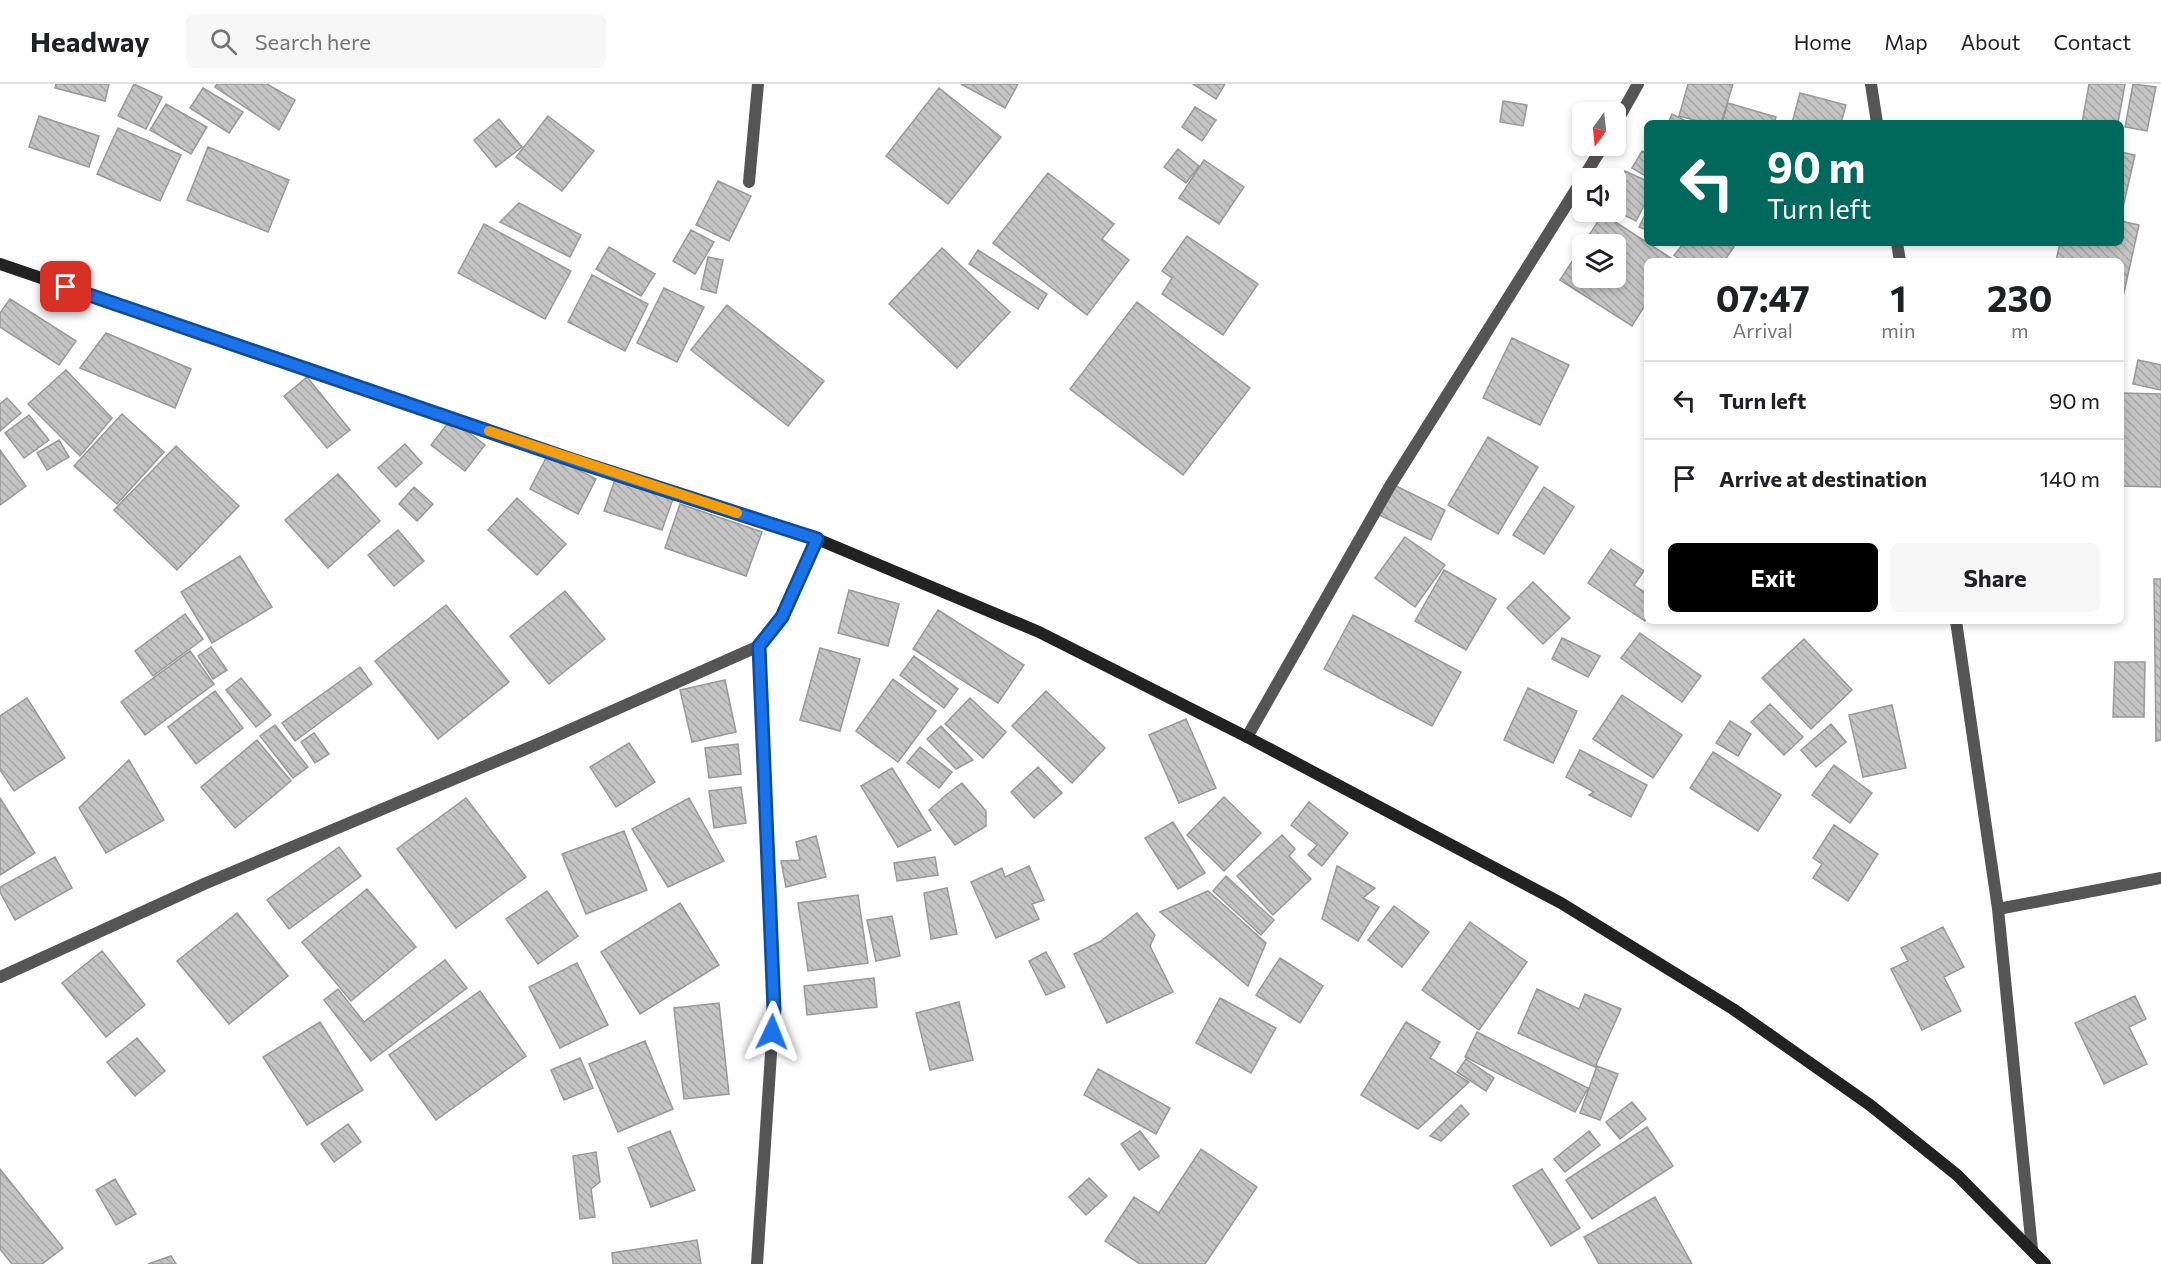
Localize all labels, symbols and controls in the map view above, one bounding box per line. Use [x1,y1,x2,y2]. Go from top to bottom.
search box [186,14,606,68]
text: Headway [30,24,150,58]
icon: search [207,25,240,58]
text: Search here [255,28,371,55]
text: Home [1794,29,1851,54]
text: Map [1884,29,1928,54]
text: About [1961,29,2020,54]
text: Contact [2053,29,2131,54]
north arrow [1572,102,1626,156]
map controls [1572,102,1626,288]
text: 90 m [1767,140,1866,192]
icon: left [1668,144,1746,222]
button: sound [1572,168,1626,222]
text: Turn left [1767,192,1871,225]
button: layers [1572,234,1626,288]
pin [40,261,91,312]
icon: arrive [49,270,82,303]
text: 07:47 [1716,275,1810,319]
text: 1 [1890,275,1906,319]
text: 230 [1987,275,2052,319]
text: Arrival [1732,318,1793,342]
text: min [1881,318,1915,342]
text: m [2011,318,2028,342]
icon: left [1668,384,1701,417]
text: Turn left [1719,387,1806,414]
text: 90 m [2049,387,2100,414]
icon: arrive [1668,462,1701,495]
text: Arrive at destination [1719,465,1927,492]
text: 140 m [2040,465,2100,492]
button: Exit [1668,543,1878,612]
button: Share [1890,543,2100,612]
position arrow [740,1000,804,1064]

